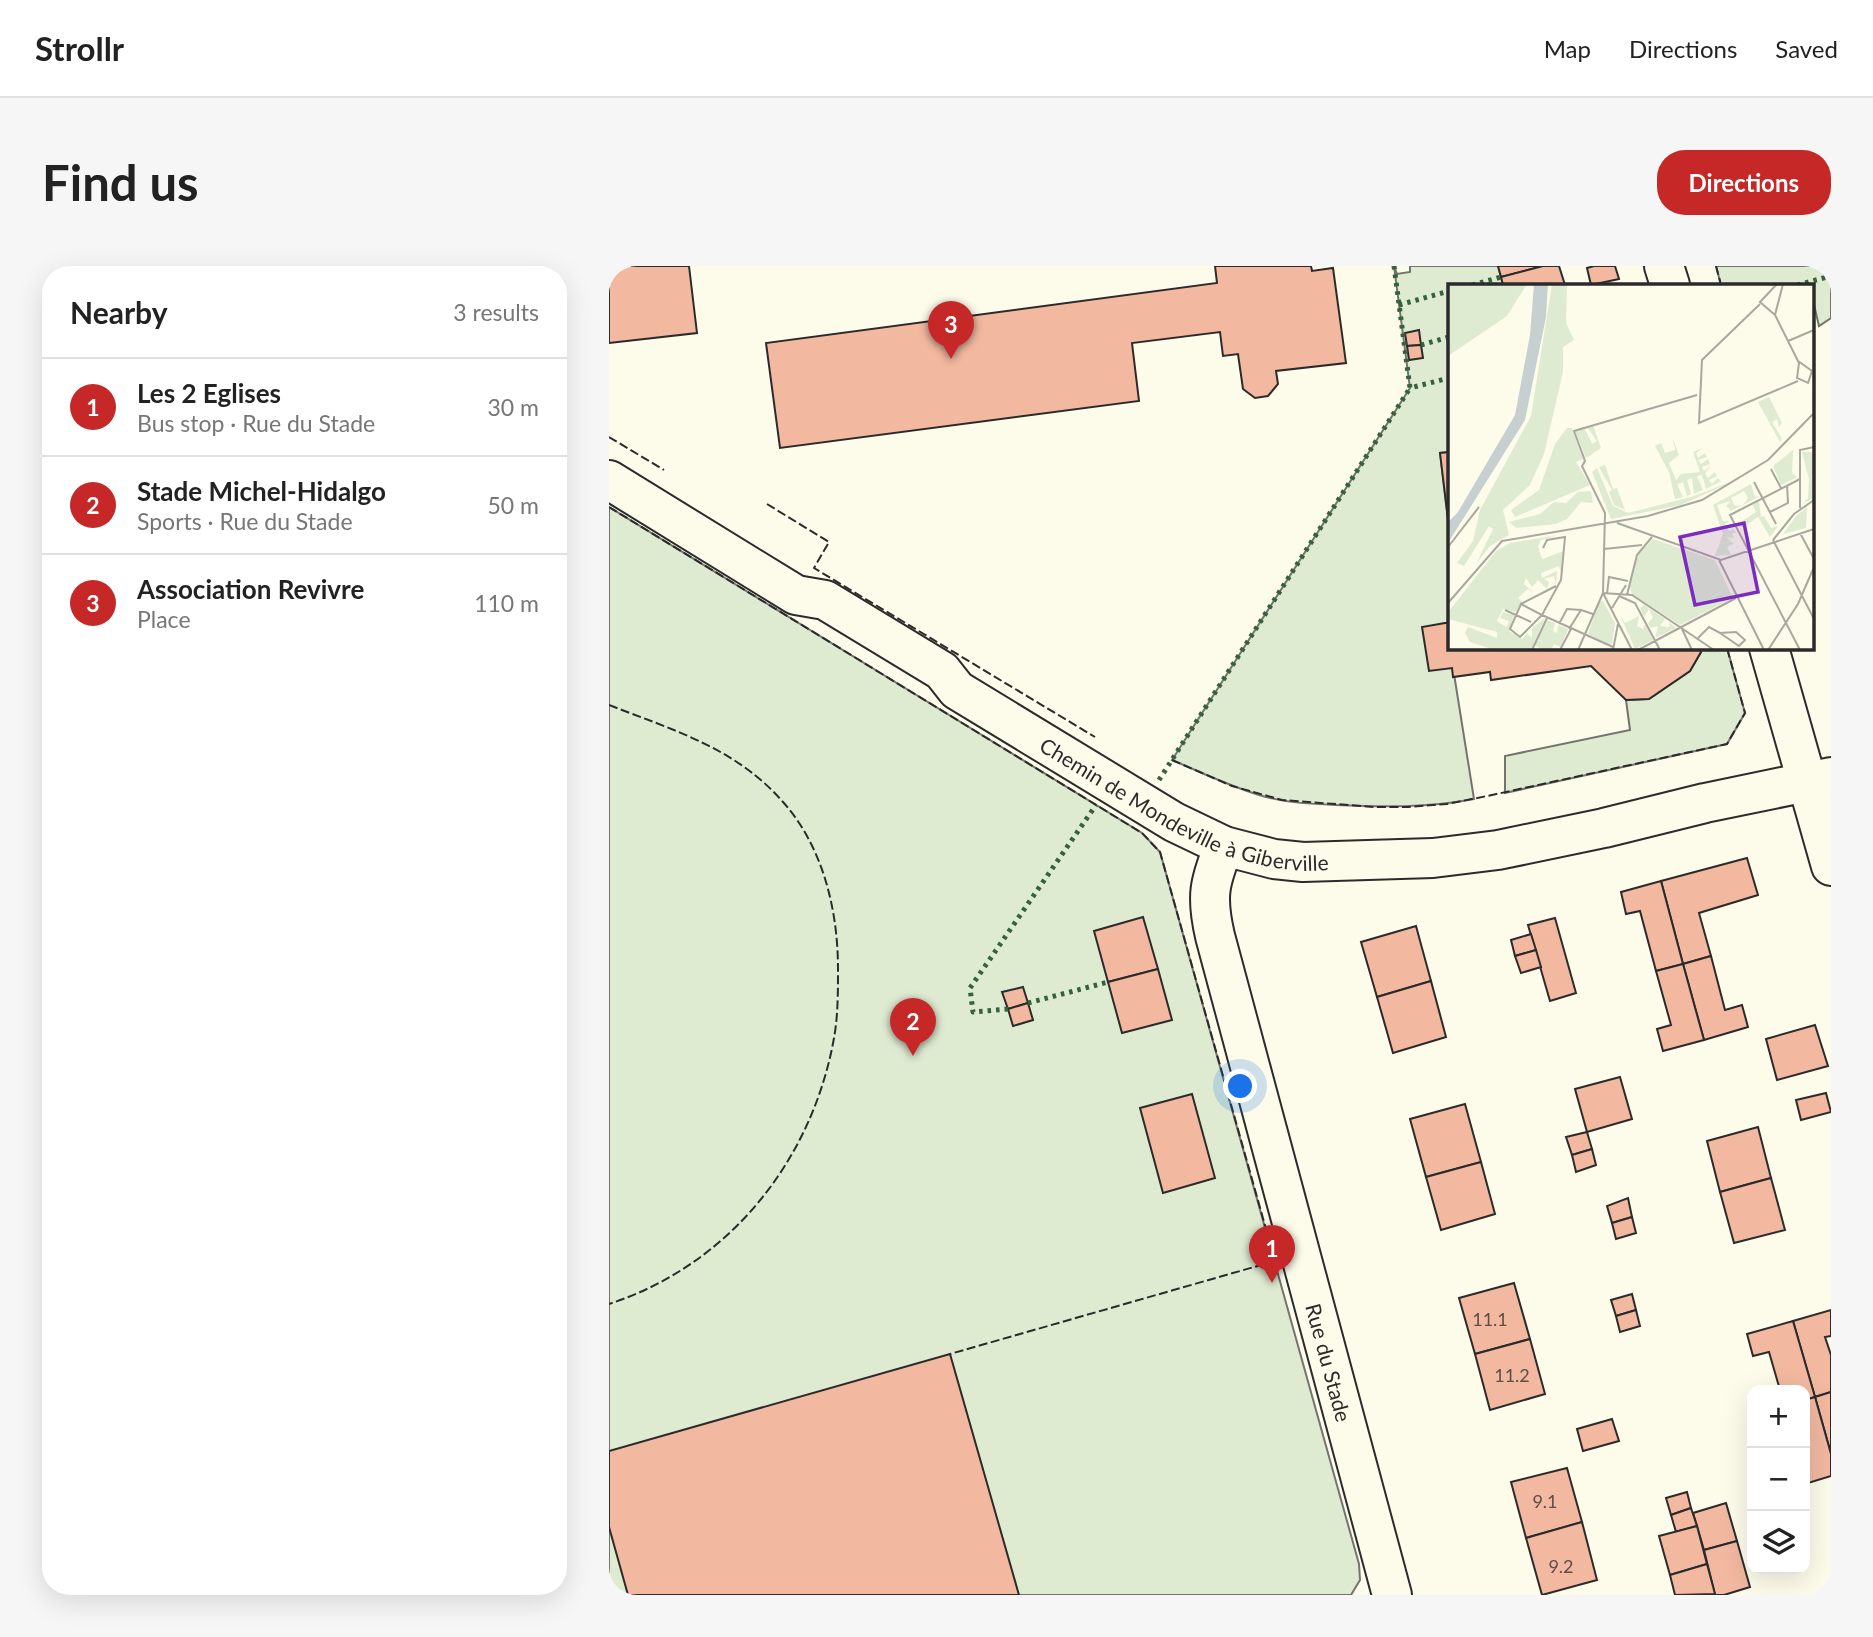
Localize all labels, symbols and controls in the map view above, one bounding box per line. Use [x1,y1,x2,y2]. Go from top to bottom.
text: Strollr [35,28,124,68]
text: Map [1544,34,1591,63]
text: Directions [1629,34,1737,63]
text: Saved [1775,34,1838,63]
button: Directions [1657,150,1831,215]
text: Find us [42,153,199,211]
inset map [1448,284,1813,649]
text: Nearby [70,294,168,330]
text: 3 results [453,298,539,326]
pin: 3 [928,301,974,359]
text: Les 2 Eglises [137,377,281,409]
text: 1 [86,393,100,421]
text: 30 m [488,393,539,421]
text: Bus stop · Rue du Stade [137,409,375,437]
text: Stade Michel-Hidalgo [137,475,386,507]
text: 2 [86,491,100,519]
text: 50 m [488,491,539,519]
text: Sports · Rue du Stade [137,507,353,535]
text: Association Revivre [137,573,364,605]
text: 3 [86,589,100,617]
text: 110 m [474,589,539,617]
text: Place [137,605,191,633]
street label: Chemin de Mondeville à Giberville [1036,731,1329,875]
pin: 2 [890,998,936,1056]
your location [1223,1069,1257,1103]
pin: 1 [1249,1225,1295,1283]
street label: Rue du Stade [1302,1300,1357,1424]
house number: 11.1 [1472,1308,1508,1330]
house number: 11.2 [1494,1364,1530,1386]
map controls [1747,1385,1810,1574]
button: + [1747,1385,1810,1448]
button: − [1747,1448,1810,1511]
house number: 9.1 [1532,1490,1558,1512]
button: layers [1747,1511,1810,1574]
house number: 9.2 [1548,1555,1574,1577]

